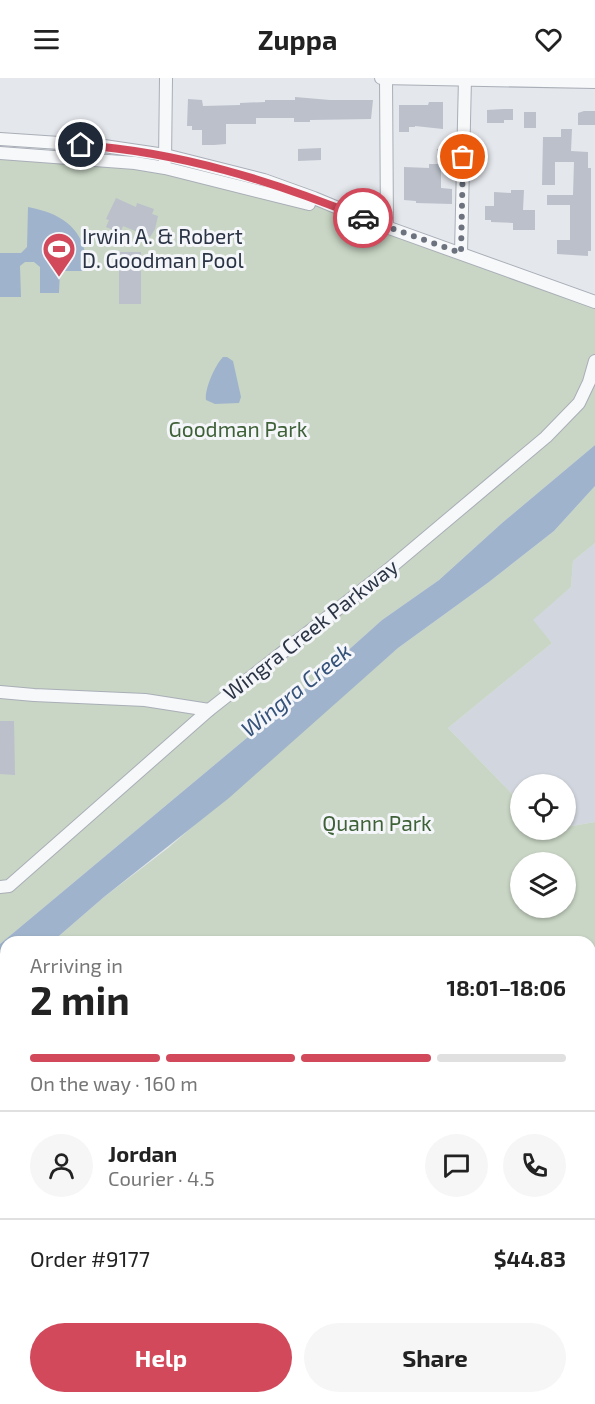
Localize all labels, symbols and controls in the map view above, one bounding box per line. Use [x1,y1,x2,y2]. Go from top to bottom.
icon: menu [30,23,63,56]
text: Zuppa [258,23,337,55]
icon: heart [532,23,565,56]
pin [55,119,106,170]
icon: home [64,128,97,161]
pin [437,131,488,182]
icon: bag [446,140,479,173]
courier [333,188,393,248]
icon: car [347,202,380,235]
place label: Irwin A. & Robert D. Goodman Pool [82,223,244,272]
sports icon: Irwin A. & Robert D. Goodman Pool [41,231,77,278]
park label: Goodman Park [169,416,308,441]
street label: Wingra Creek Parkway [219,554,403,706]
water label: Wingra Creek [236,638,356,742]
map controls [510,774,576,918]
button: locate [510,774,576,840]
park label: Quann Park [322,810,432,836]
button: layers [510,852,576,918]
text: Arriving in [30,953,123,977]
text: 18:01–18:06 [446,974,566,1000]
text: 2 min [30,976,130,1023]
text: On the way · 160 m [30,1071,198,1095]
button: person [30,1134,93,1197]
button: chat [425,1134,488,1197]
button: phone [503,1134,566,1197]
text: Jordan [108,1140,177,1166]
text: Courier · 4.5 [108,1166,215,1190]
text: Order #9177 [30,1245,150,1271]
text: $44.83 [494,1245,566,1271]
button: Help [30,1323,292,1392]
button: Share [304,1323,566,1392]

